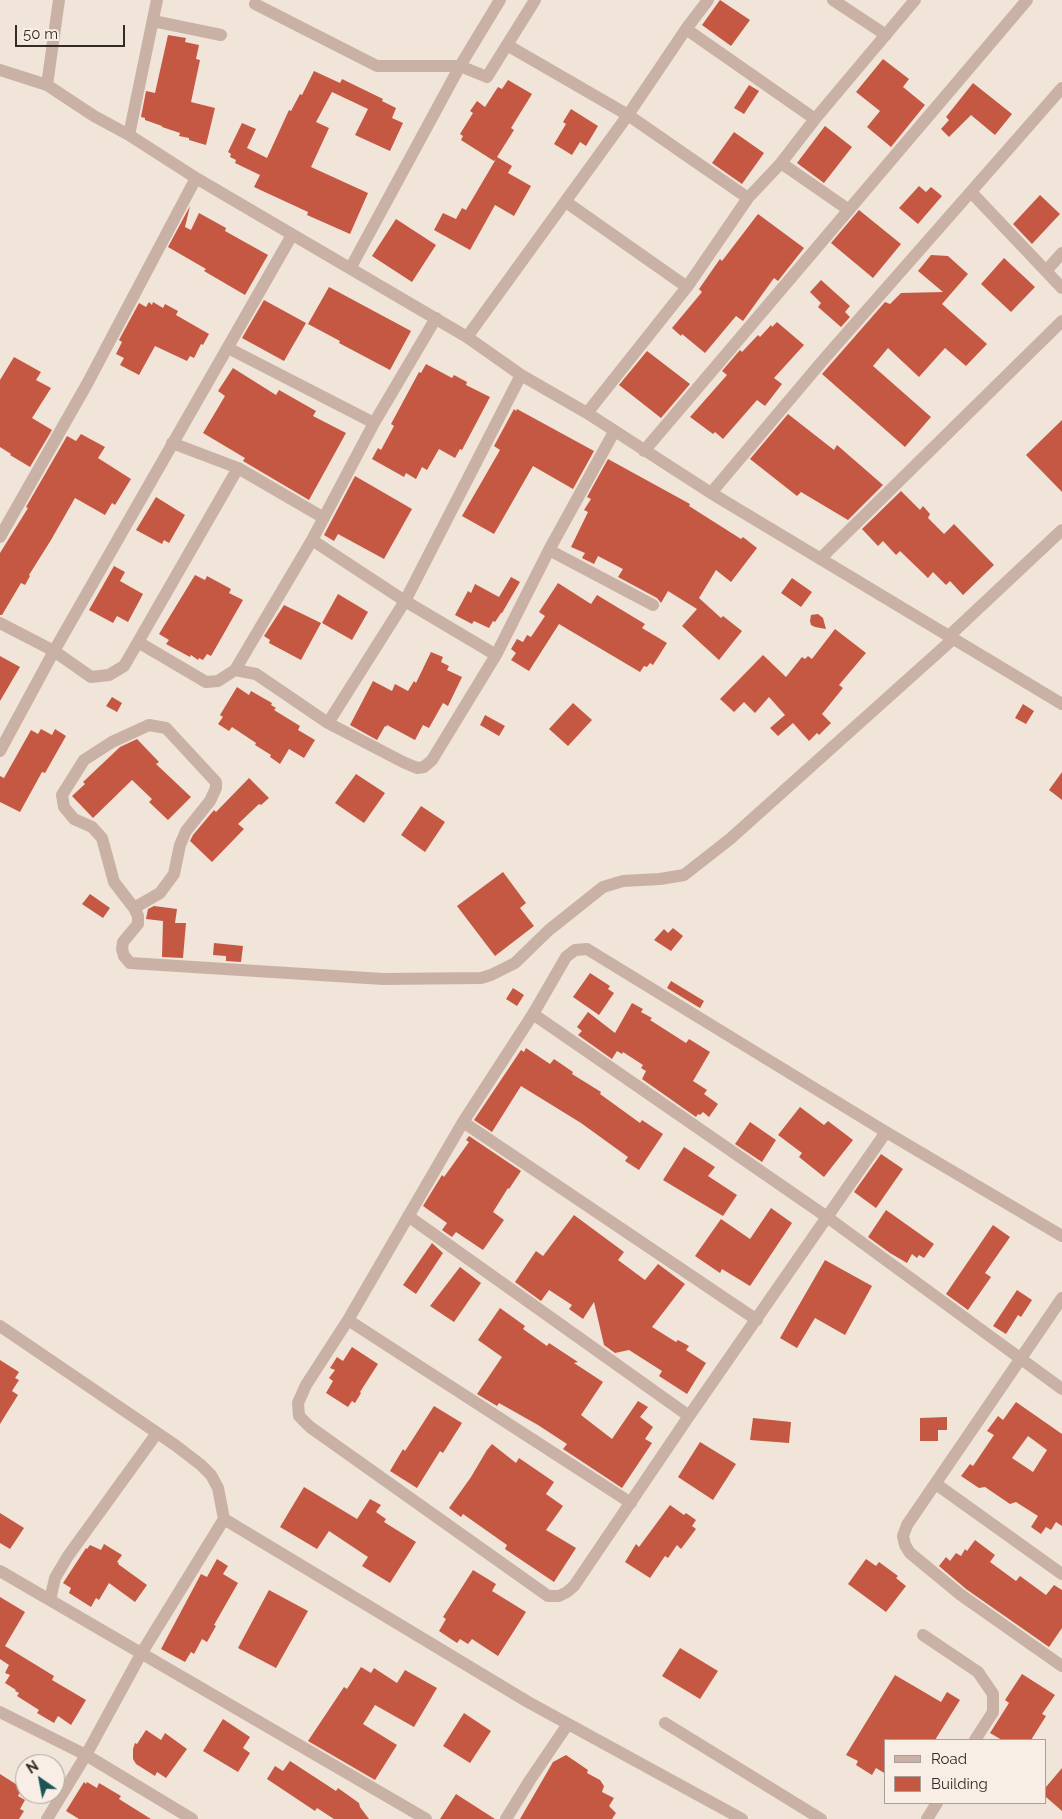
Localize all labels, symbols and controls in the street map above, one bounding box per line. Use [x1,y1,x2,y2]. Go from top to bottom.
scale bar [18,15,128,47]
text: 50 m [23,25,58,43]
legend [884,1739,1047,1804]
text: Road [931,1750,967,1768]
north arrow [15,1754,65,1804]
text: N [24,1758,41,1777]
text: Building [931,1775,988,1793]

